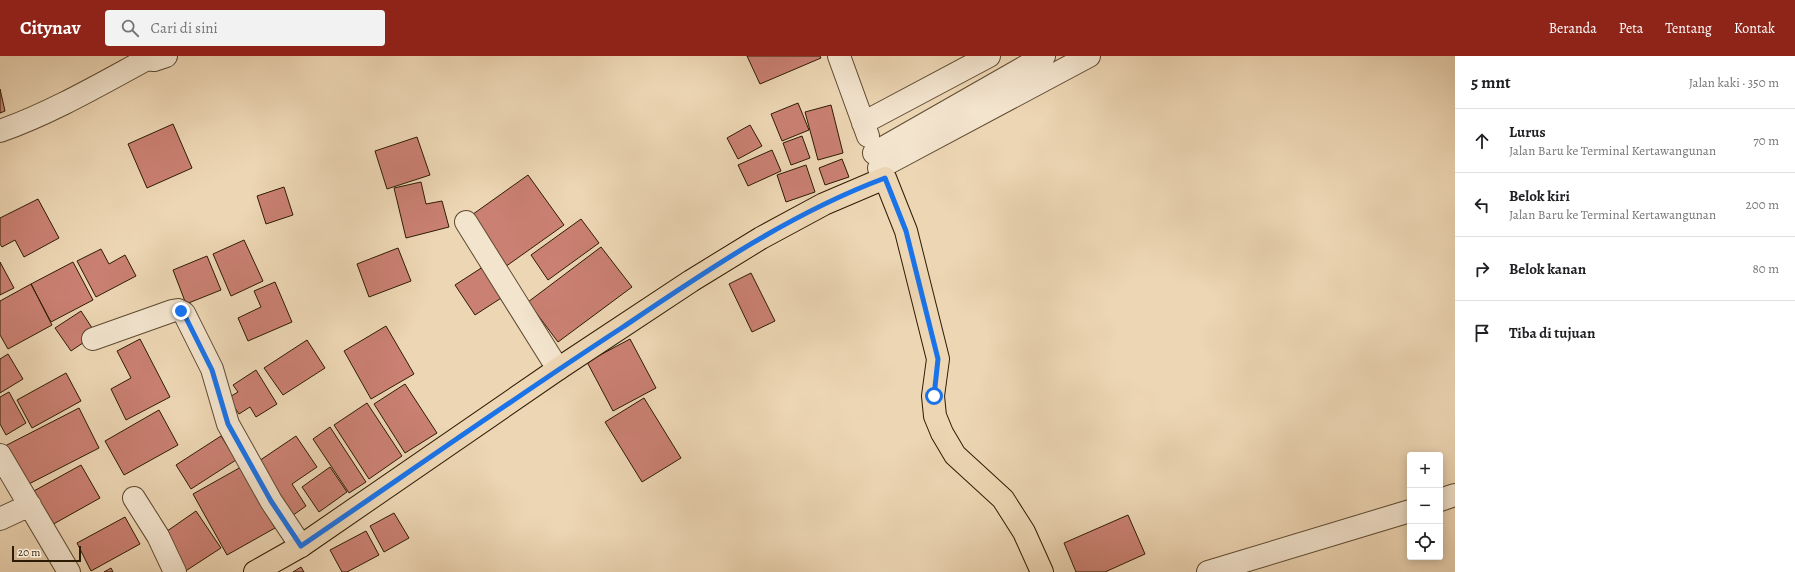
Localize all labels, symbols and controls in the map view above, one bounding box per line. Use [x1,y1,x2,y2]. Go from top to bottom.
search box [105,10,385,46]
text: Citynav [20,15,81,41]
icon: search [119,17,141,39]
text: Cari di sini [151,18,218,38]
text: Beranda [1549,19,1597,38]
text: Peta [1619,19,1643,38]
text: Tentang [1665,19,1712,38]
text: Kontak [1734,19,1775,38]
text: 5 mnt [1471,71,1511,94]
text: Jalan kaki · 350 m [1689,74,1779,91]
text: Lurus [1509,122,1546,142]
icon: ahead [1471,130,1493,152]
text: 70 m [1753,132,1779,149]
text: Jalan Baru ke Terminal Kertawangunan [1509,142,1716,159]
text: Belok kiri [1509,186,1570,206]
icon: left [1471,194,1493,216]
text: 200 m [1746,196,1779,213]
text: Jalan Baru ke Terminal Kertawangunan [1509,206,1716,223]
icon: right [1471,258,1493,280]
text: Belok kanan [1509,259,1586,279]
text: 80 m [1752,260,1779,277]
route end [172,302,190,320]
icon: arrive [1471,322,1493,344]
text: Tiba di tujuan [1509,323,1595,343]
route start [925,387,943,405]
map controls [1407,452,1443,560]
button: + [1407,452,1443,488]
button: − [1407,488,1443,524]
button: locate [1407,524,1443,560]
scale bar [12,544,81,563]
text: 20 m [18,545,40,560]

